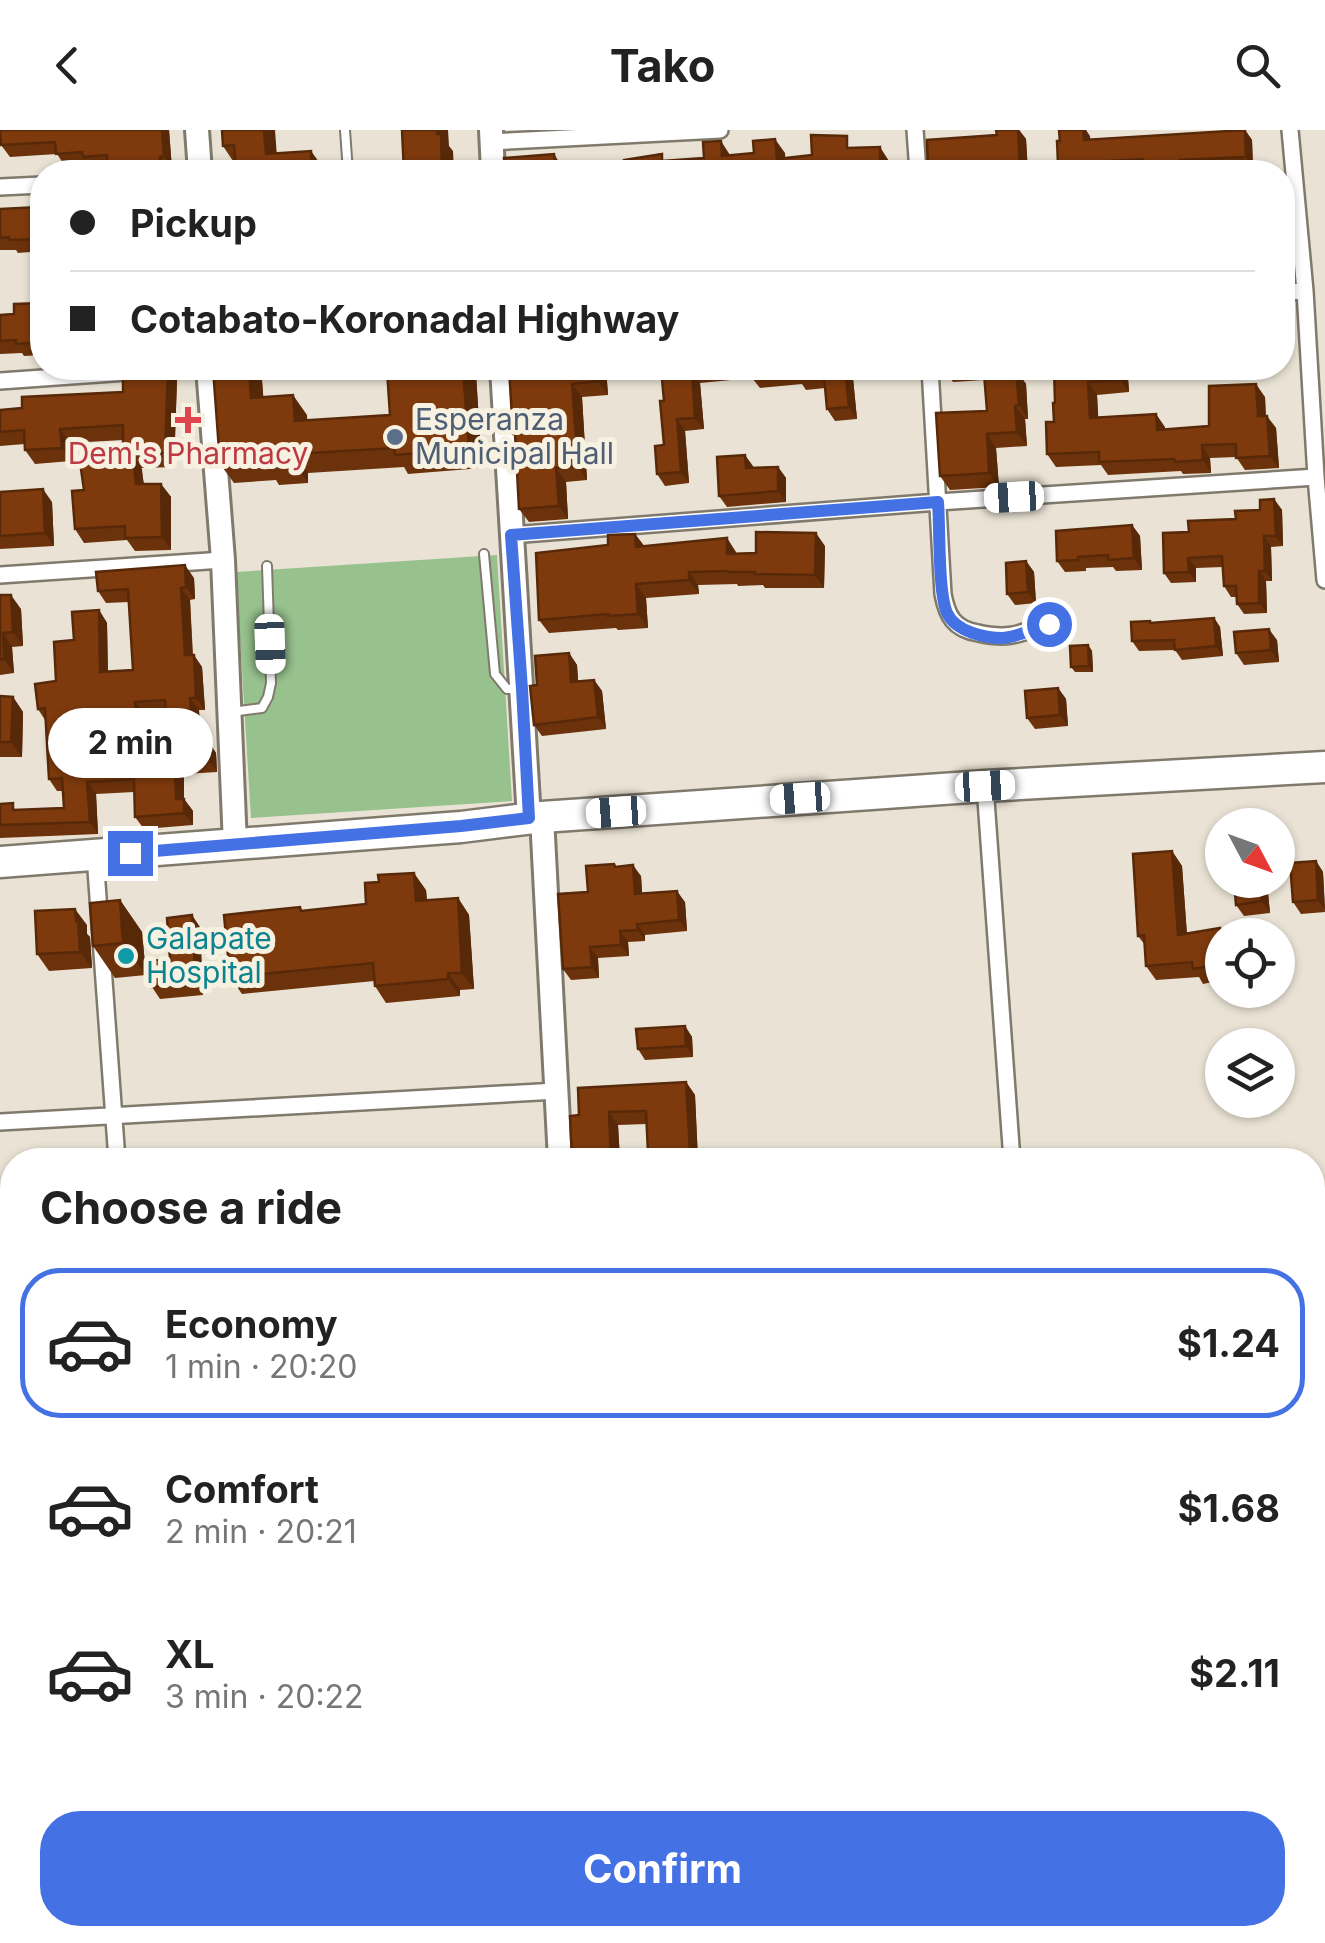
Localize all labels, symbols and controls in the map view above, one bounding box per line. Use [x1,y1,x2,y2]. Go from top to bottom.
icon: back [40,38,95,93]
text: Tako [610,38,715,93]
icon: search [1230,38,1285,93]
text: Pickup [130,200,257,246]
text: Cotabato-Koronadal Highway [130,296,679,342]
place label: Esperanza Municipal Hall [415,401,614,471]
marker: Dem's Pharmacy [177,409,199,431]
marker: Esperanza Municipal Hall [384,426,406,448]
place label: Dem's Pharmacy [68,435,309,471]
car [983,480,1045,514]
route start [1027,602,1072,647]
car [254,613,286,675]
callout: 2 min [48,708,212,778]
text: 2 min [88,723,173,762]
car [954,769,1016,803]
car [769,781,831,815]
car [585,795,647,829]
north arrow [1205,808,1295,898]
map controls [1205,808,1295,1118]
route end [108,831,153,876]
button: locate [1205,918,1295,1008]
place label: Galapate Hospital [146,920,272,990]
marker: Galapate Hospital [115,945,137,967]
button: layers [1205,1028,1295,1118]
text: Choose a ride [40,1180,342,1235]
icon: car [45,1298,135,1388]
text: Economy [165,1301,338,1347]
text: $1.24 [1177,1320,1280,1366]
text: 1 min · 20:20 [165,1347,358,1386]
icon: car [45,1463,135,1553]
text: Comfort [165,1466,319,1512]
text: $1.68 [1178,1485,1280,1531]
text: 2 min · 20:21 [165,1512,357,1551]
icon: car [45,1628,135,1718]
text: XL [165,1631,215,1677]
text: $2.11 [1189,1650,1280,1696]
text: 3 min · 20:22 [165,1677,364,1716]
button: Confirm [40,1811,1285,1926]

